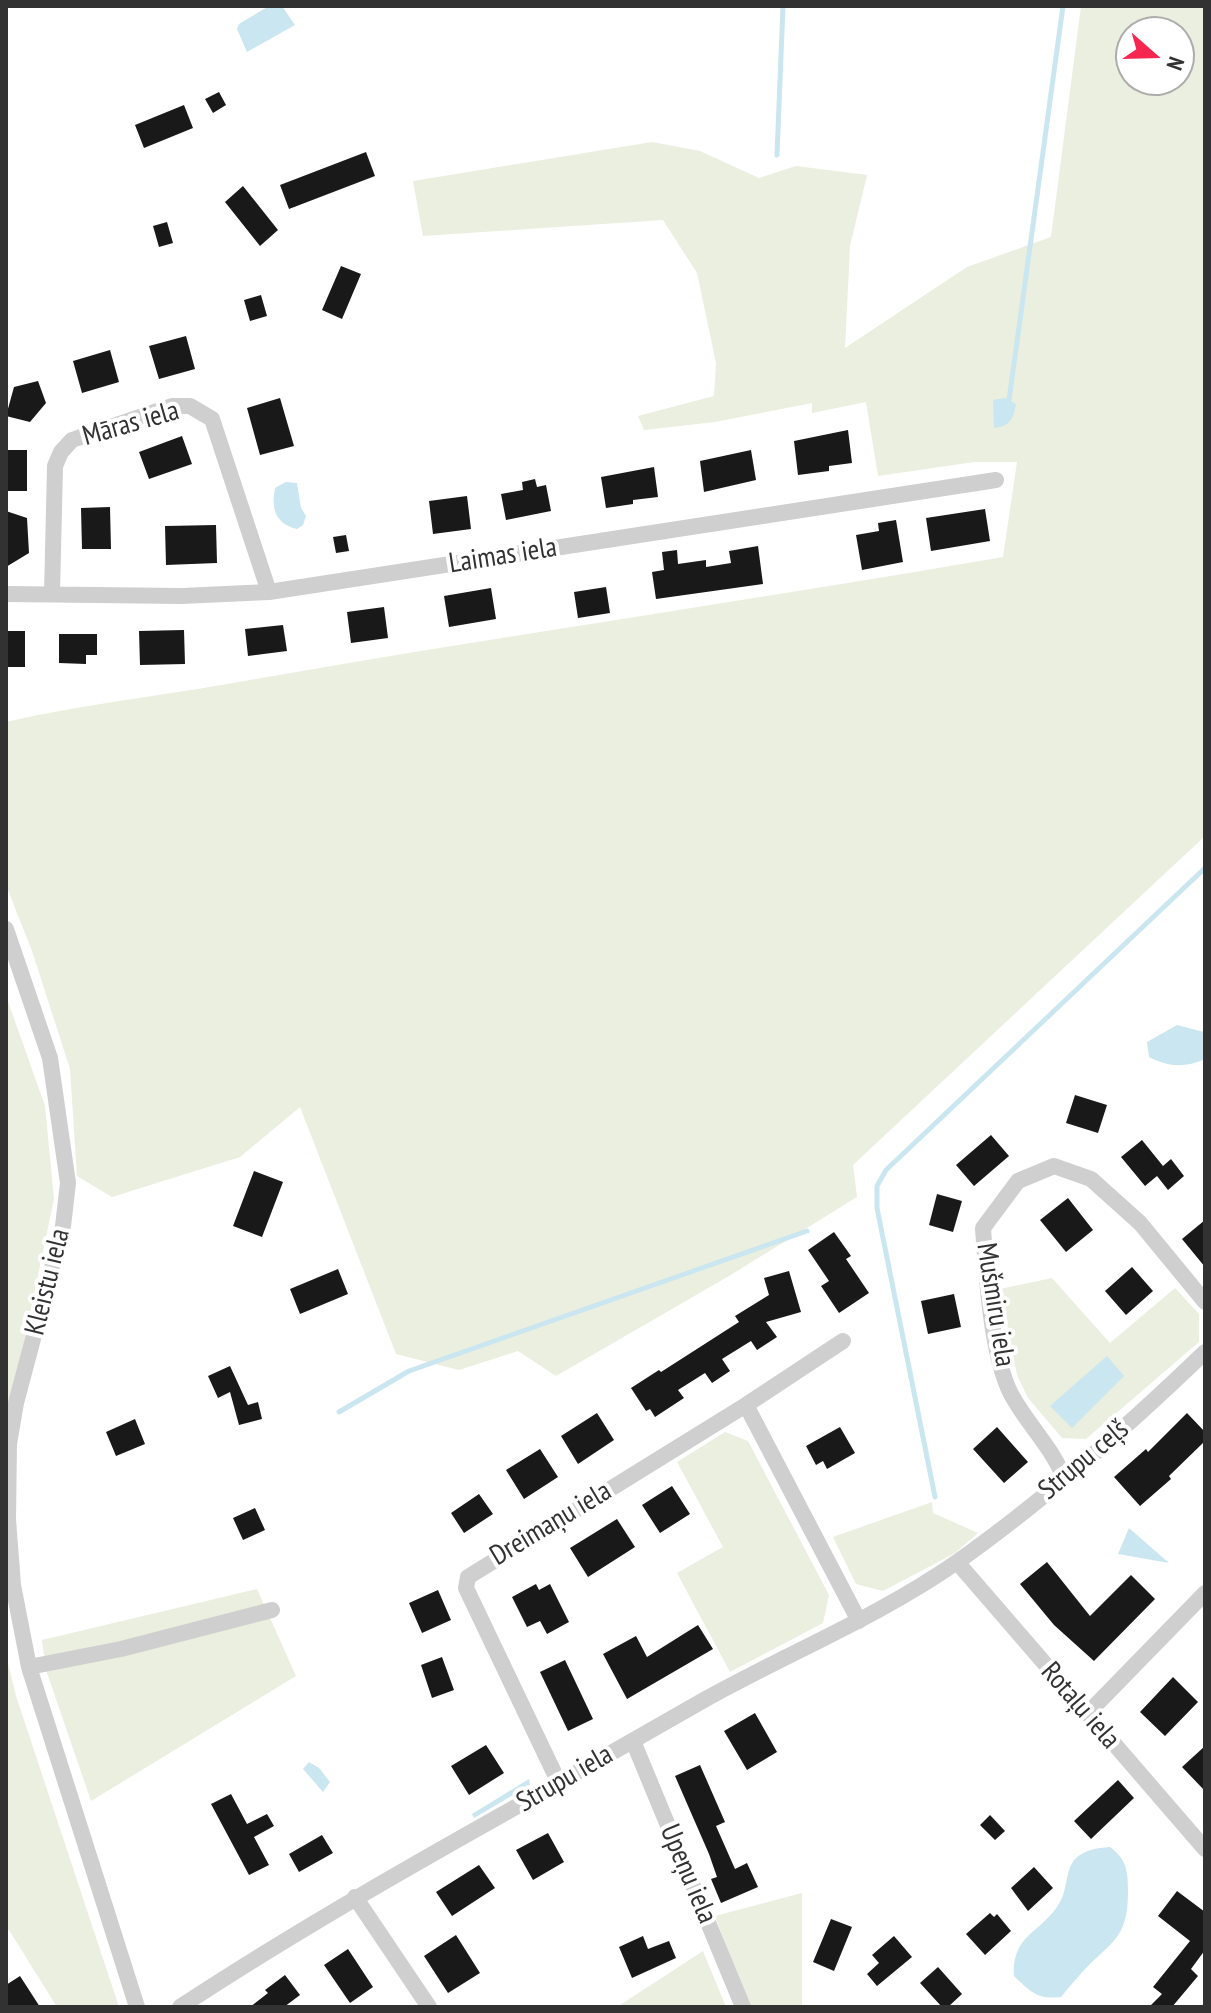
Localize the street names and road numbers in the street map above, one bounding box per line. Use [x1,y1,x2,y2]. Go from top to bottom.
street label: Māras iela [79,394,183,454]
street label: Laimas iela [447,531,559,581]
street label: Kleistu iela [19,1225,77,1339]
street label: Mušmiru iela [969,1241,1021,1369]
street label: Strupu ceļš [1032,1413,1136,1507]
street label: Dreimaņu iela [484,1475,618,1573]
street label: Rotaļu iela [1033,1656,1127,1756]
street label: Strupu iela [511,1738,619,1820]
street label: Upeņu iela [652,1820,724,1928]

